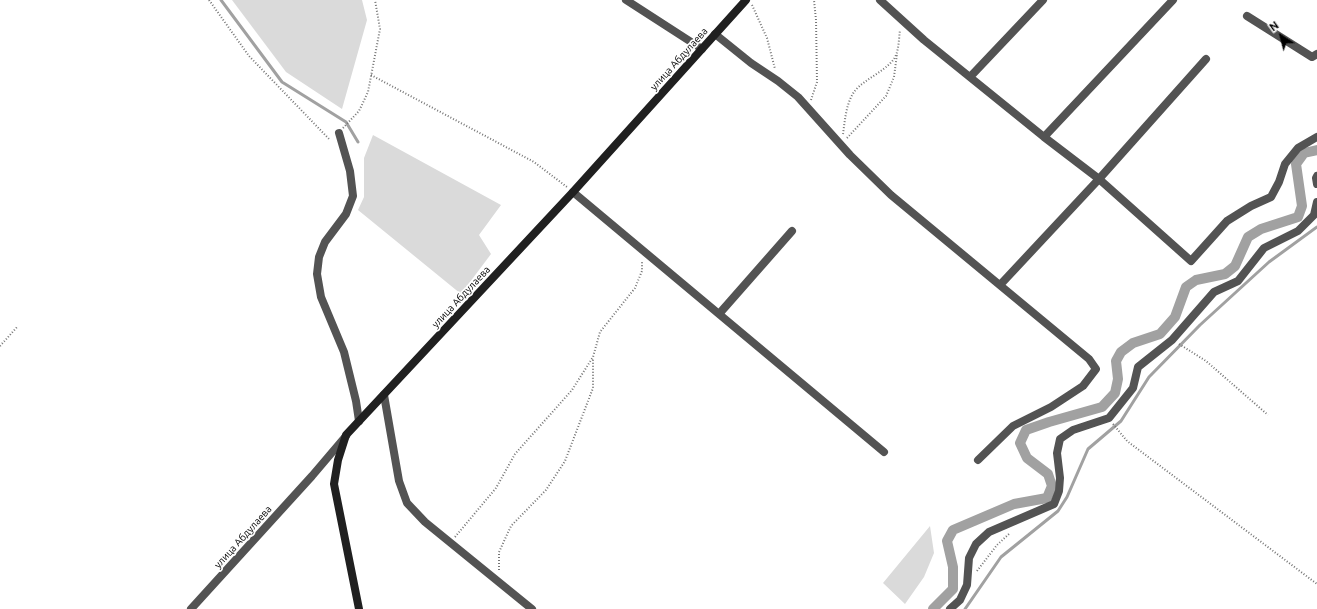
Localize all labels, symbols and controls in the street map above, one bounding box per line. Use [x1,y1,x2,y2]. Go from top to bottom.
north arrow [1261,16,1301,56]
text: N [1267,19,1281,34]
street label: улица Абдулаева [648,25,710,93]
street label: улица Абдулаева [429,264,493,330]
street label: улица Абдулаева [212,503,274,571]

